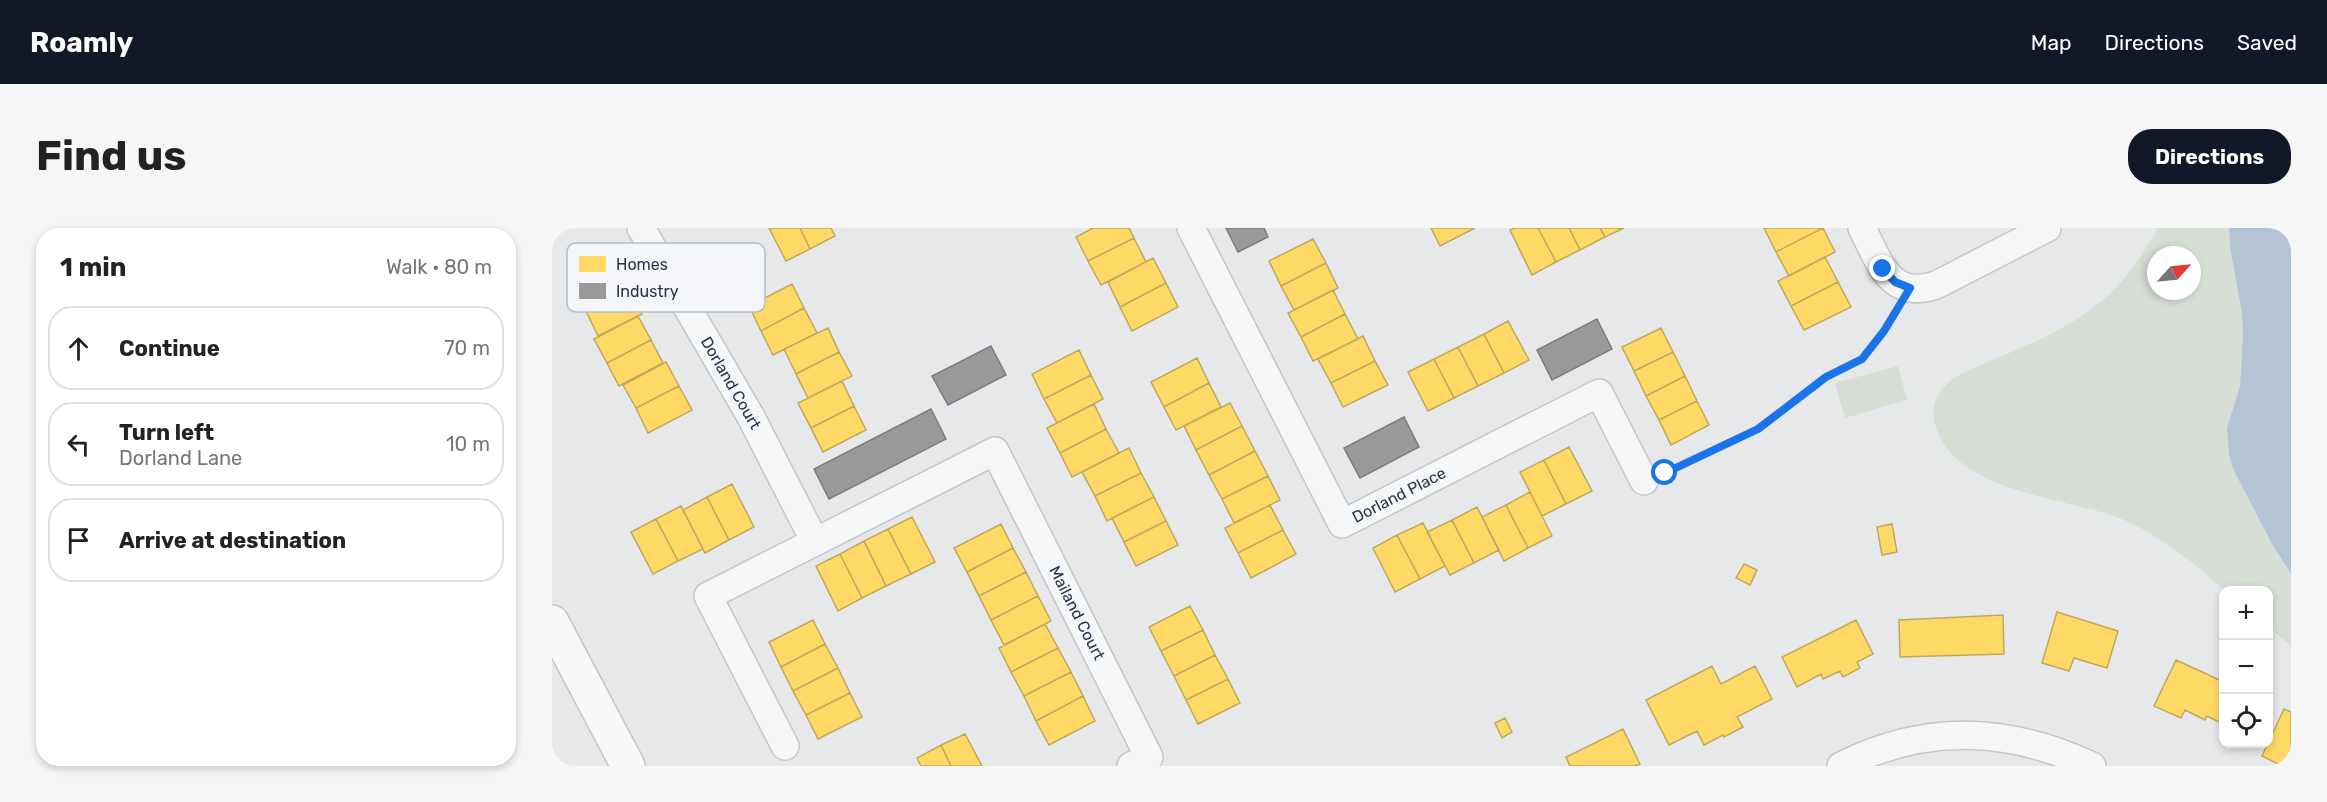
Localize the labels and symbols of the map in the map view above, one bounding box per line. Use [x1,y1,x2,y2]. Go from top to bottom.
legend [567,243,765,312]
north arrow [2147,246,2201,300]
text: Homes [616,255,668,274]
route end [1869,255,1895,281]
text: Industry [616,282,679,301]
street label: Dorland Court [697,333,765,433]
route start [1651,459,1677,485]
street label: Dorland Place [1349,463,1449,527]
street label: Mailand Court [1045,563,1109,663]

